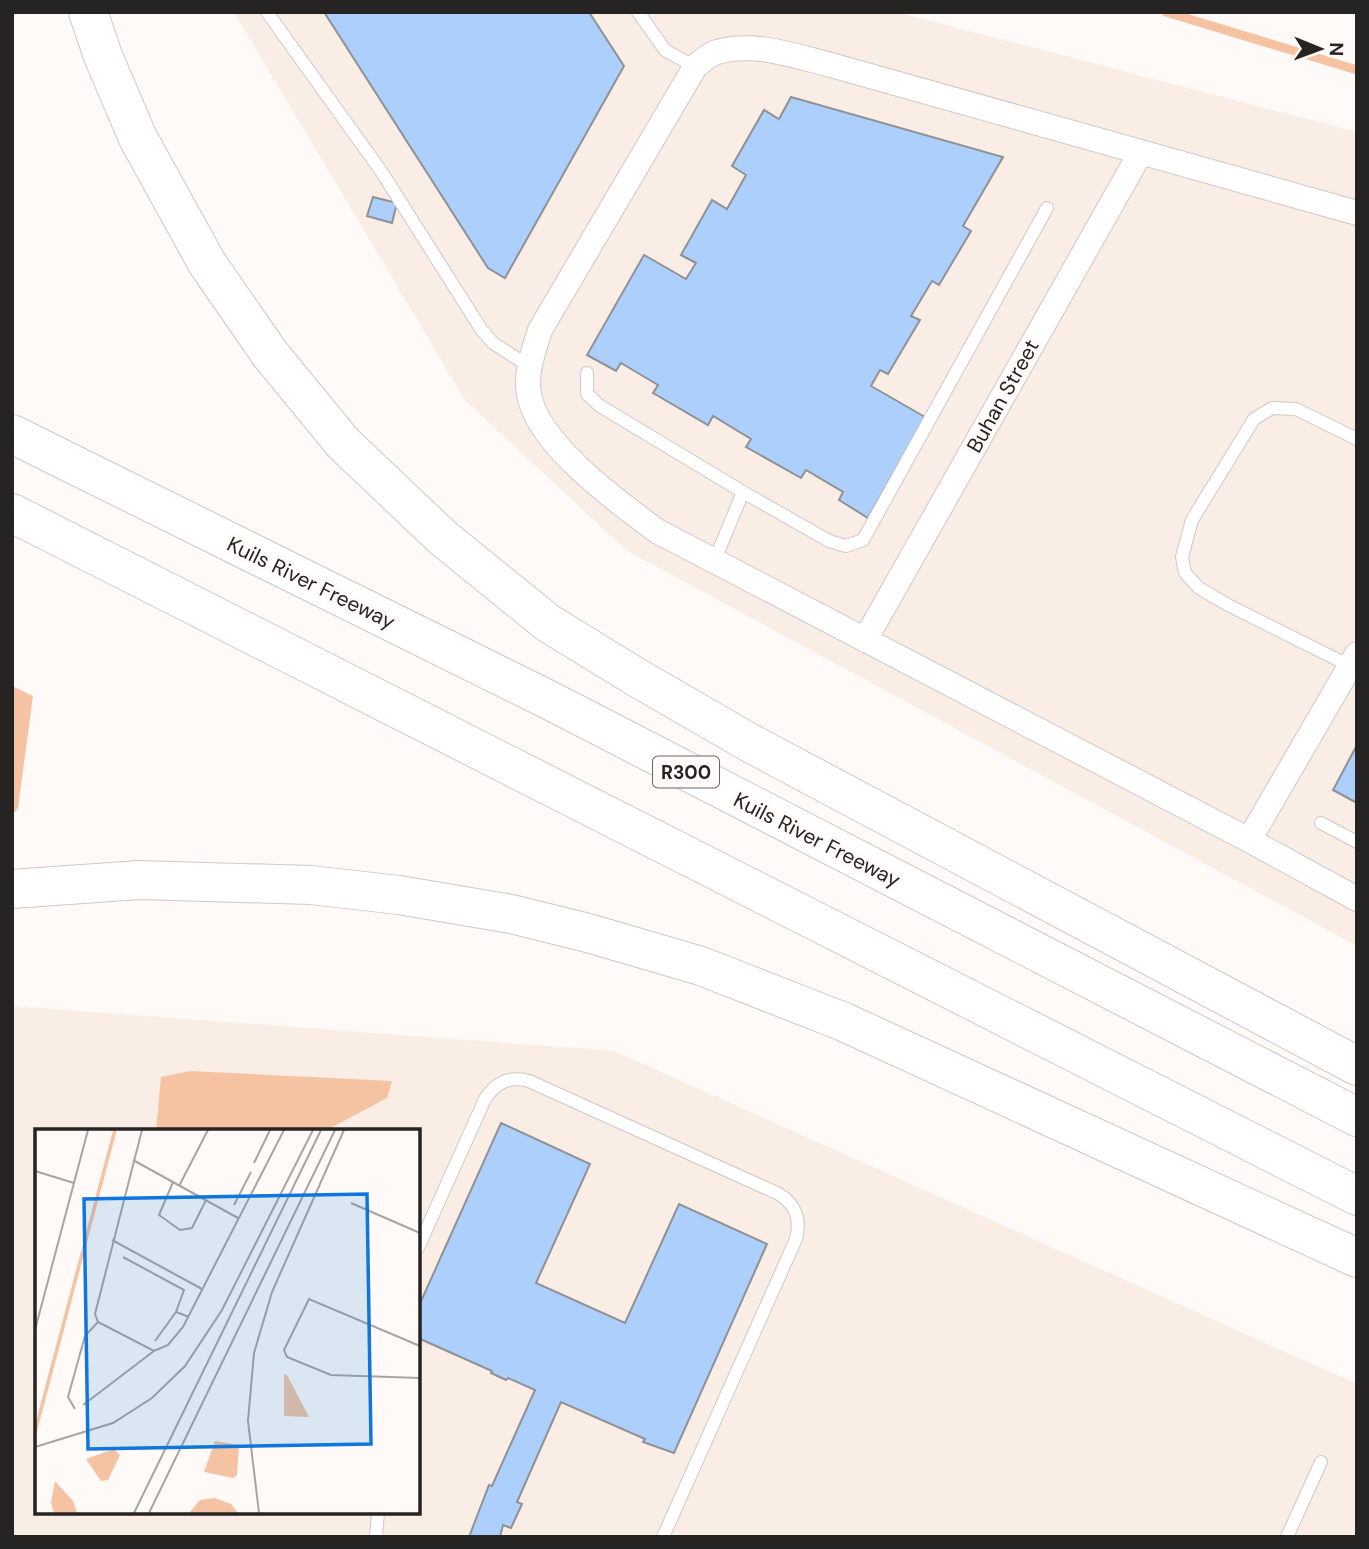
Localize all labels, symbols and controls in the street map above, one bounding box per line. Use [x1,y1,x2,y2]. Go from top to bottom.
north arrow [1285,14,1355,84]
text: N [1324,42,1349,56]
street label: Buhan Street [960,334,1046,458]
street label: Kuils River Freeway [222,530,400,636]
road number: R300 [653,757,719,788]
street label: Kuils River Freeway [729,786,905,894]
inset map [35,1129,420,1514]

